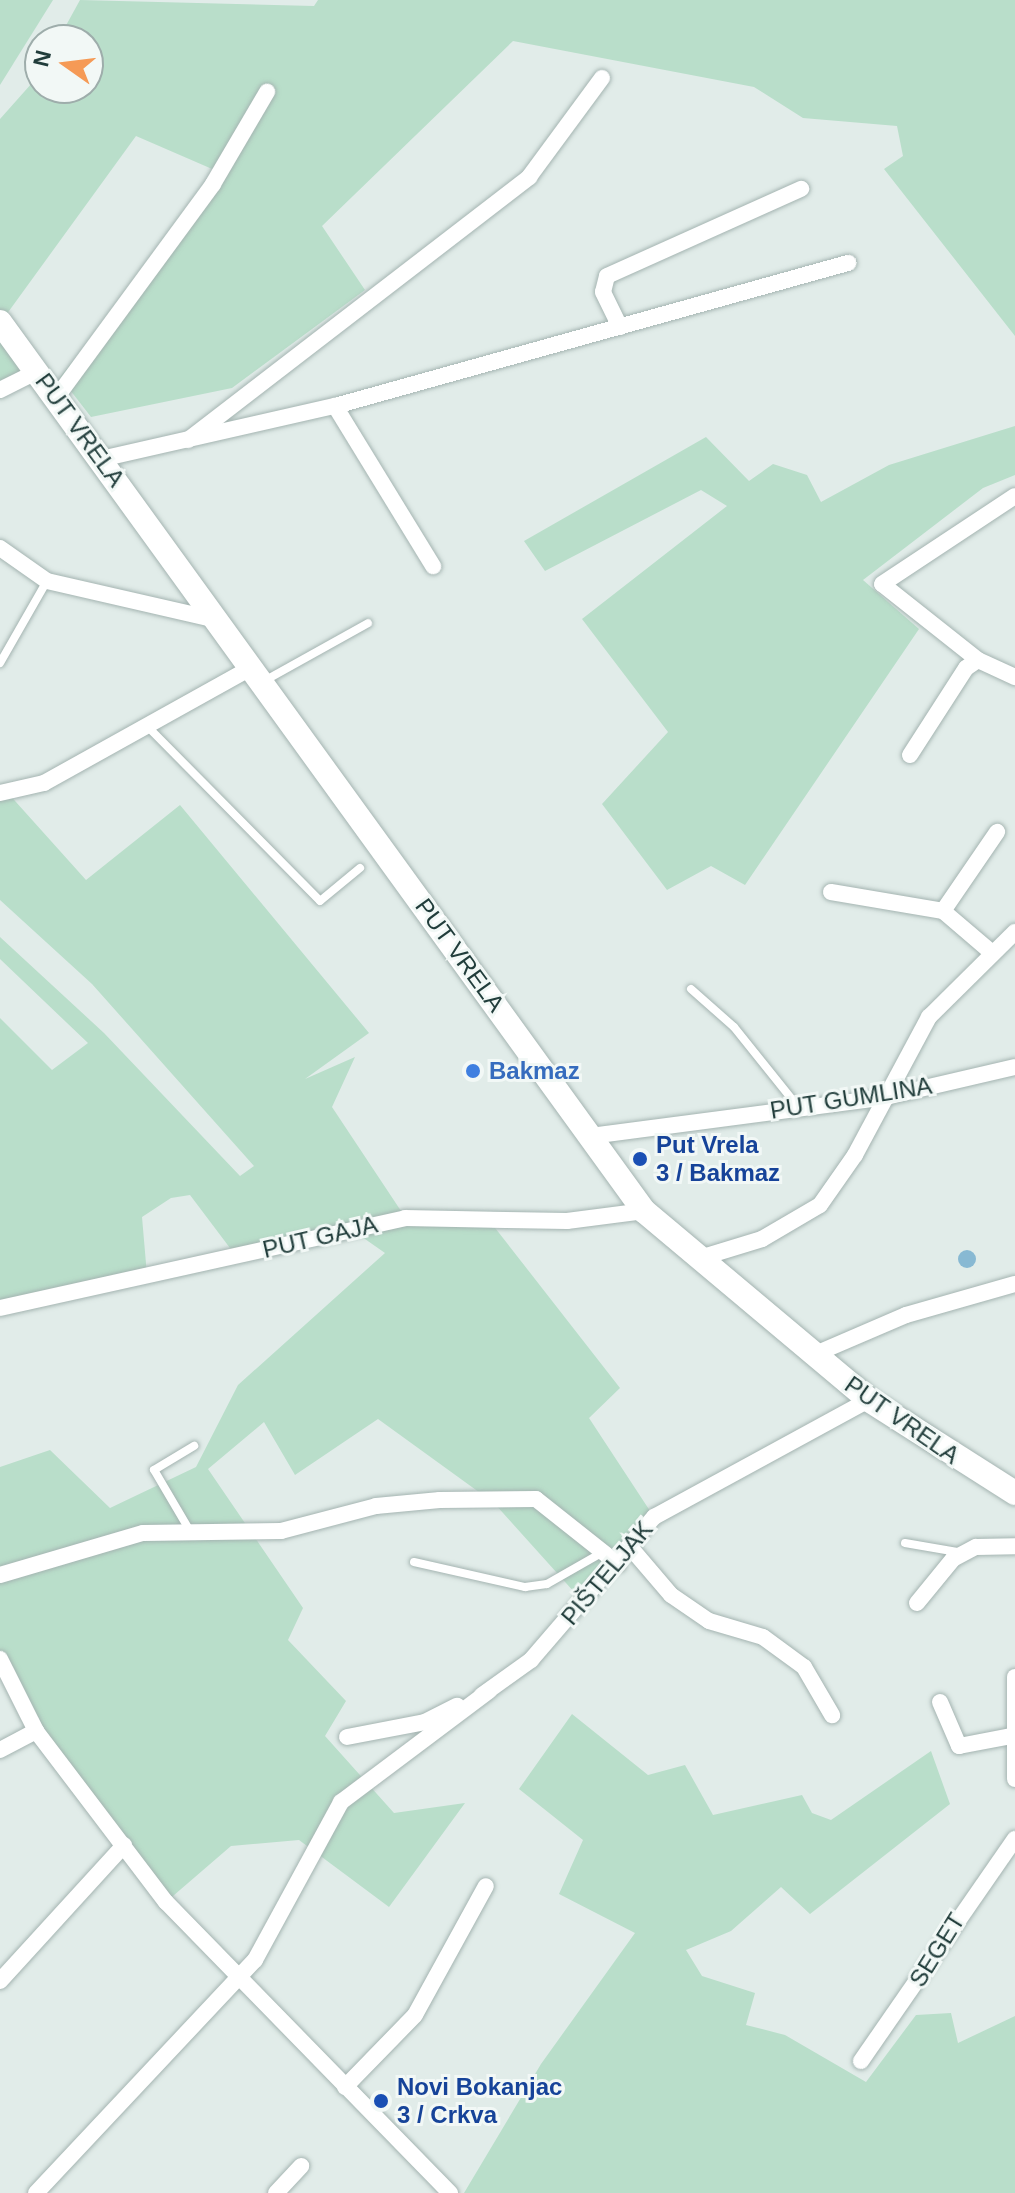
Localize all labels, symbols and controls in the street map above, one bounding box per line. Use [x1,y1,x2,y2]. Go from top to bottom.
north arrow [24,24,104,104]
text: N [28,48,56,69]
street label: PUT VRELA [29,368,131,492]
street label: PUT VRELA [409,893,511,1017]
place label: Bakmaz [489,1057,580,1085]
marker: Bakmaz [464,1062,482,1080]
street label: PUT GUMLINA [768,1071,934,1125]
place label: Put Vrela 3 / Bakmaz [656,1131,780,1187]
marker: Put Vrela 3 / Bakmaz [631,1150,649,1168]
street label: PUT GAJA [260,1210,380,1264]
street label: PUT VRELA [839,1370,965,1470]
street label: PIŠTELJAK [555,1515,659,1631]
street label: SEGET [903,1908,971,1992]
place label: Novi Bokanjac 3 / Crkva [397,2073,562,2129]
marker: Novi Bokanjac 3 / Crkva [372,2092,390,2110]

